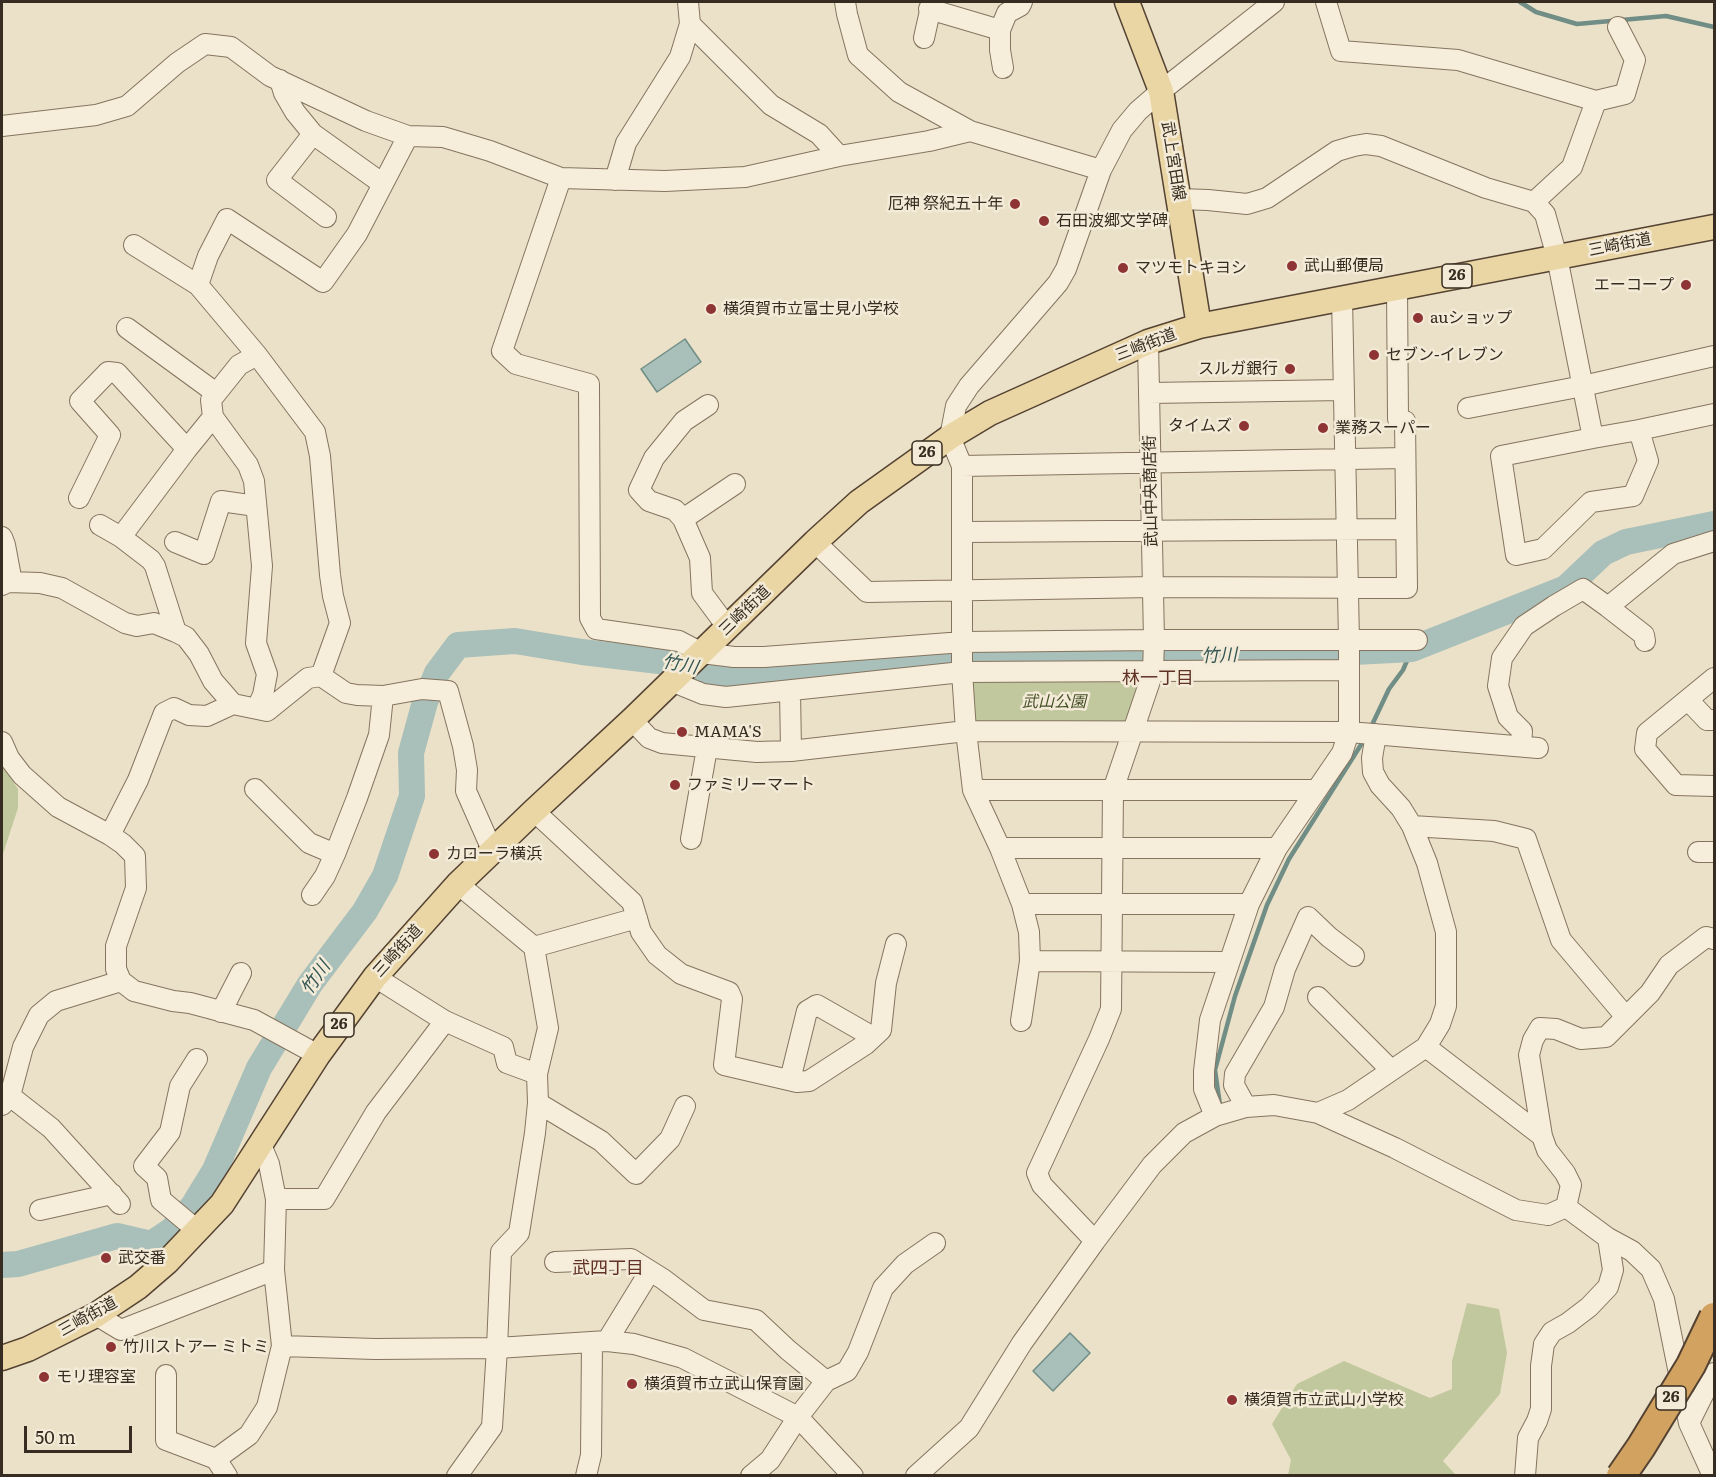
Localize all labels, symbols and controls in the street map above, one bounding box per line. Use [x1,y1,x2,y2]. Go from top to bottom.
street label: 武上宮田線 [1157,120,1189,202]
place label: 厄神 祭紀五十年 [888,194,1003,214]
marker: 厄神 祭紀五十年 [1008,197,1022,211]
place label: 石田波郷文学碑 [1056,211,1168,231]
marker: 石田波郷文学碑 [1037,214,1051,228]
street label: 三崎街道 [1587,229,1653,261]
place label: 武山郵便局 [1304,256,1384,276]
place label: マツモトキヨシ [1135,258,1247,278]
marker: 武山郵便局 [1285,259,1299,273]
marker: マツモトキヨシ [1116,261,1130,275]
road number: 26 [1442,264,1472,288]
place label: エーコープ [1594,275,1674,295]
marker: エーコープ [1679,278,1693,292]
place label: 横須賀市立富士見小学校 [723,299,899,319]
marker: 横須賀市立富士見小学校 [704,302,718,316]
place label: auショップ [1430,308,1512,328]
marker: auショップ [1411,311,1425,325]
street label: 三崎街道 [1113,325,1179,365]
place label: セブン-イレブン [1386,345,1504,365]
marker: セブン-イレブン [1367,348,1381,362]
place label: スルガ銀行 [1198,359,1278,379]
marker: スルガ銀行 [1283,362,1297,376]
place label: タイムズ [1168,416,1232,436]
place label: 業務スーパー [1335,418,1431,438]
marker: タイムズ [1237,419,1251,433]
marker: 業務スーパー [1316,421,1330,435]
street label: 武山中央商店街 [1140,435,1162,547]
road number: 26 [912,441,942,465]
street label: 三崎街道 [715,582,775,640]
water label: 竹川 [1201,645,1237,667]
water label: 竹川 [660,651,700,679]
district label: 林一丁目 [1122,668,1194,690]
park label: 武山公園 [1022,692,1086,712]
place label: MAMA'S [694,722,762,742]
marker: MAMA'S [675,725,689,739]
place label: ファミリーマート [687,775,815,795]
marker: ファミリーマート [668,778,682,792]
place label: カローラ横浜 [446,844,542,864]
marker: カローラ横浜 [427,847,441,861]
street label: 三崎街道 [369,921,427,981]
water label: 竹川 [297,957,335,999]
road number: 26 [324,1013,354,1037]
place label: 武交番 [118,1248,166,1268]
marker: 武交番 [99,1251,113,1265]
district label: 武四丁目 [572,1258,644,1280]
street label: 三崎街道 [55,1293,121,1341]
place label: 竹川ストアー ミトミ [123,1337,269,1357]
marker: 竹川ストアー ミトミ [104,1340,118,1354]
place label: モリ理容室 [56,1367,136,1387]
marker: モリ理容室 [37,1370,51,1384]
place label: 横須賀市立武山保育園 [644,1374,804,1394]
marker: 横須賀市立武山保育園 [625,1377,639,1391]
road number: 26 [1656,1386,1686,1410]
place label: 横須賀市立武山小学校 [1244,1390,1404,1410]
marker: 横須賀市立武山小学校 [1225,1393,1239,1407]
scale bar [27,1414,135,1452]
text: 50 m [35,1423,76,1450]

